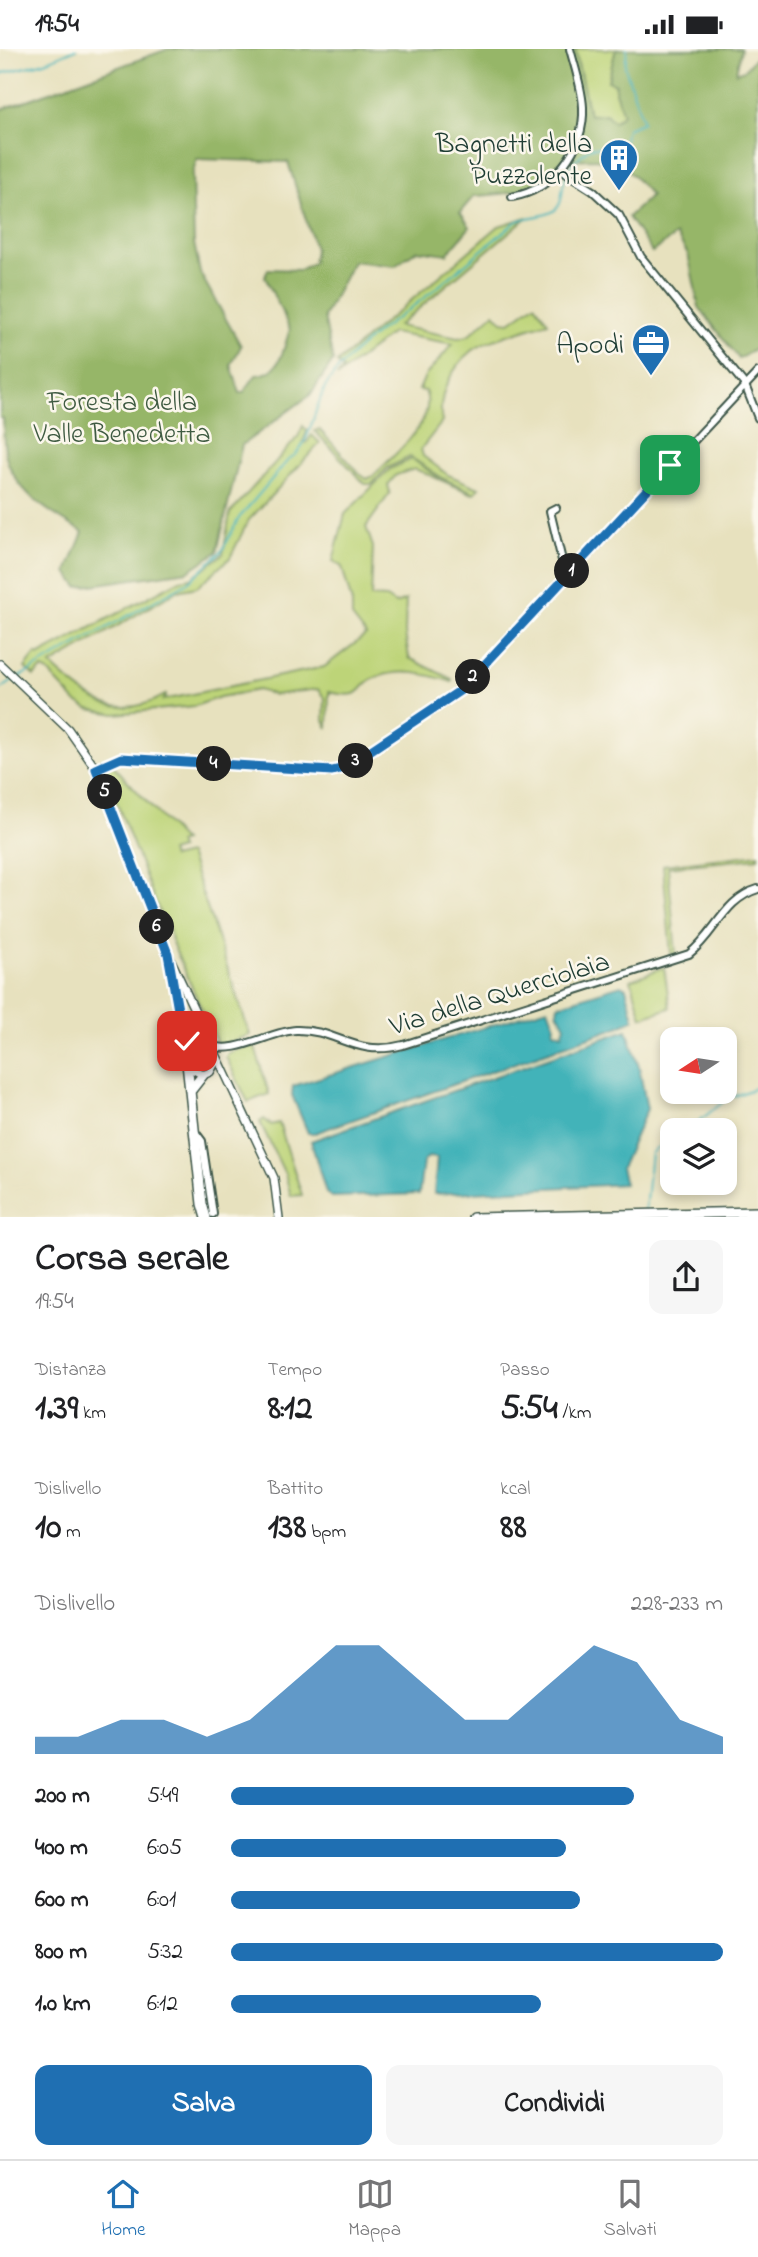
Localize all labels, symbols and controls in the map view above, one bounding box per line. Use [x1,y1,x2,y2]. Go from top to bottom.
text: 19:54 [35,6,79,44]
place label: Bagnetti della Puzzolente [434,125,592,198]
building icon: Bagnetti della Puzzolente [598,137,640,192]
office icon: Apodi [630,322,672,377]
place label: Apodi [556,326,624,367]
park label: Foresta della Valle Benedetta [32,383,211,456]
pin [640,435,700,495]
icon: arrive [651,446,689,484]
pin: 1 [554,553,590,589]
text: 1 [568,557,575,584]
pin: 2 [456,659,490,695]
text: 2 [468,663,477,690]
pin: 3 [338,743,374,779]
pin: 4 [196,747,232,781]
text: 3 [352,747,359,774]
text: 4 [210,750,217,777]
pin: 5 [88,775,122,809]
text: 5 [99,778,110,805]
pin: 6 [140,909,174,945]
text: 6 [152,913,161,940]
street label: Via della Querciolaia [384,942,615,1049]
pin [157,1011,217,1071]
icon: check [168,1022,206,1060]
north arrow [660,1027,737,1104]
map controls [660,1027,737,1195]
button: layers [660,1118,737,1195]
text: Corsa serale [35,1232,229,1288]
button: share [649,1240,723,1314]
text: 19:54 [35,1286,74,1319]
text: Distanza [35,1357,106,1384]
text: Tempo [268,1357,322,1384]
text: Passo [500,1357,550,1384]
text: 1.39 [35,1384,78,1435]
text: 8:12 [268,1384,312,1435]
text: 5:54 [500,1384,558,1435]
text: km [78,1400,106,1427]
text: /km [558,1400,591,1427]
text: Dislivello [35,1476,101,1503]
text: Battito [268,1476,323,1503]
text: kcal [500,1476,531,1503]
text: 10 [35,1503,61,1554]
text: 138 [268,1503,306,1554]
text: 88 [500,1503,527,1554]
text: m [61,1519,81,1546]
text: bpm [306,1519,346,1546]
text: Dislivello [35,1588,115,1621]
text: 228–233 m [631,1588,723,1621]
text: 200 m [35,1780,90,1813]
text: 5:49 [147,1780,179,1813]
text: 400 m [35,1832,88,1865]
text: 6:05 [147,1832,182,1865]
text: 600 m [35,1884,89,1917]
text: 6:01 [147,1884,176,1917]
text: 800 m [35,1936,87,1969]
text: 5:32 [147,1936,183,1969]
text: 1.0 km [35,1988,91,2021]
text: 6:12 [147,1988,178,2021]
button: Salva [35,2065,372,2145]
button: Condividi [386,2065,723,2145]
tab: Home [101,2175,146,2244]
tab: Mappa [348,2175,401,2244]
tab: Salvati [604,2175,657,2244]

